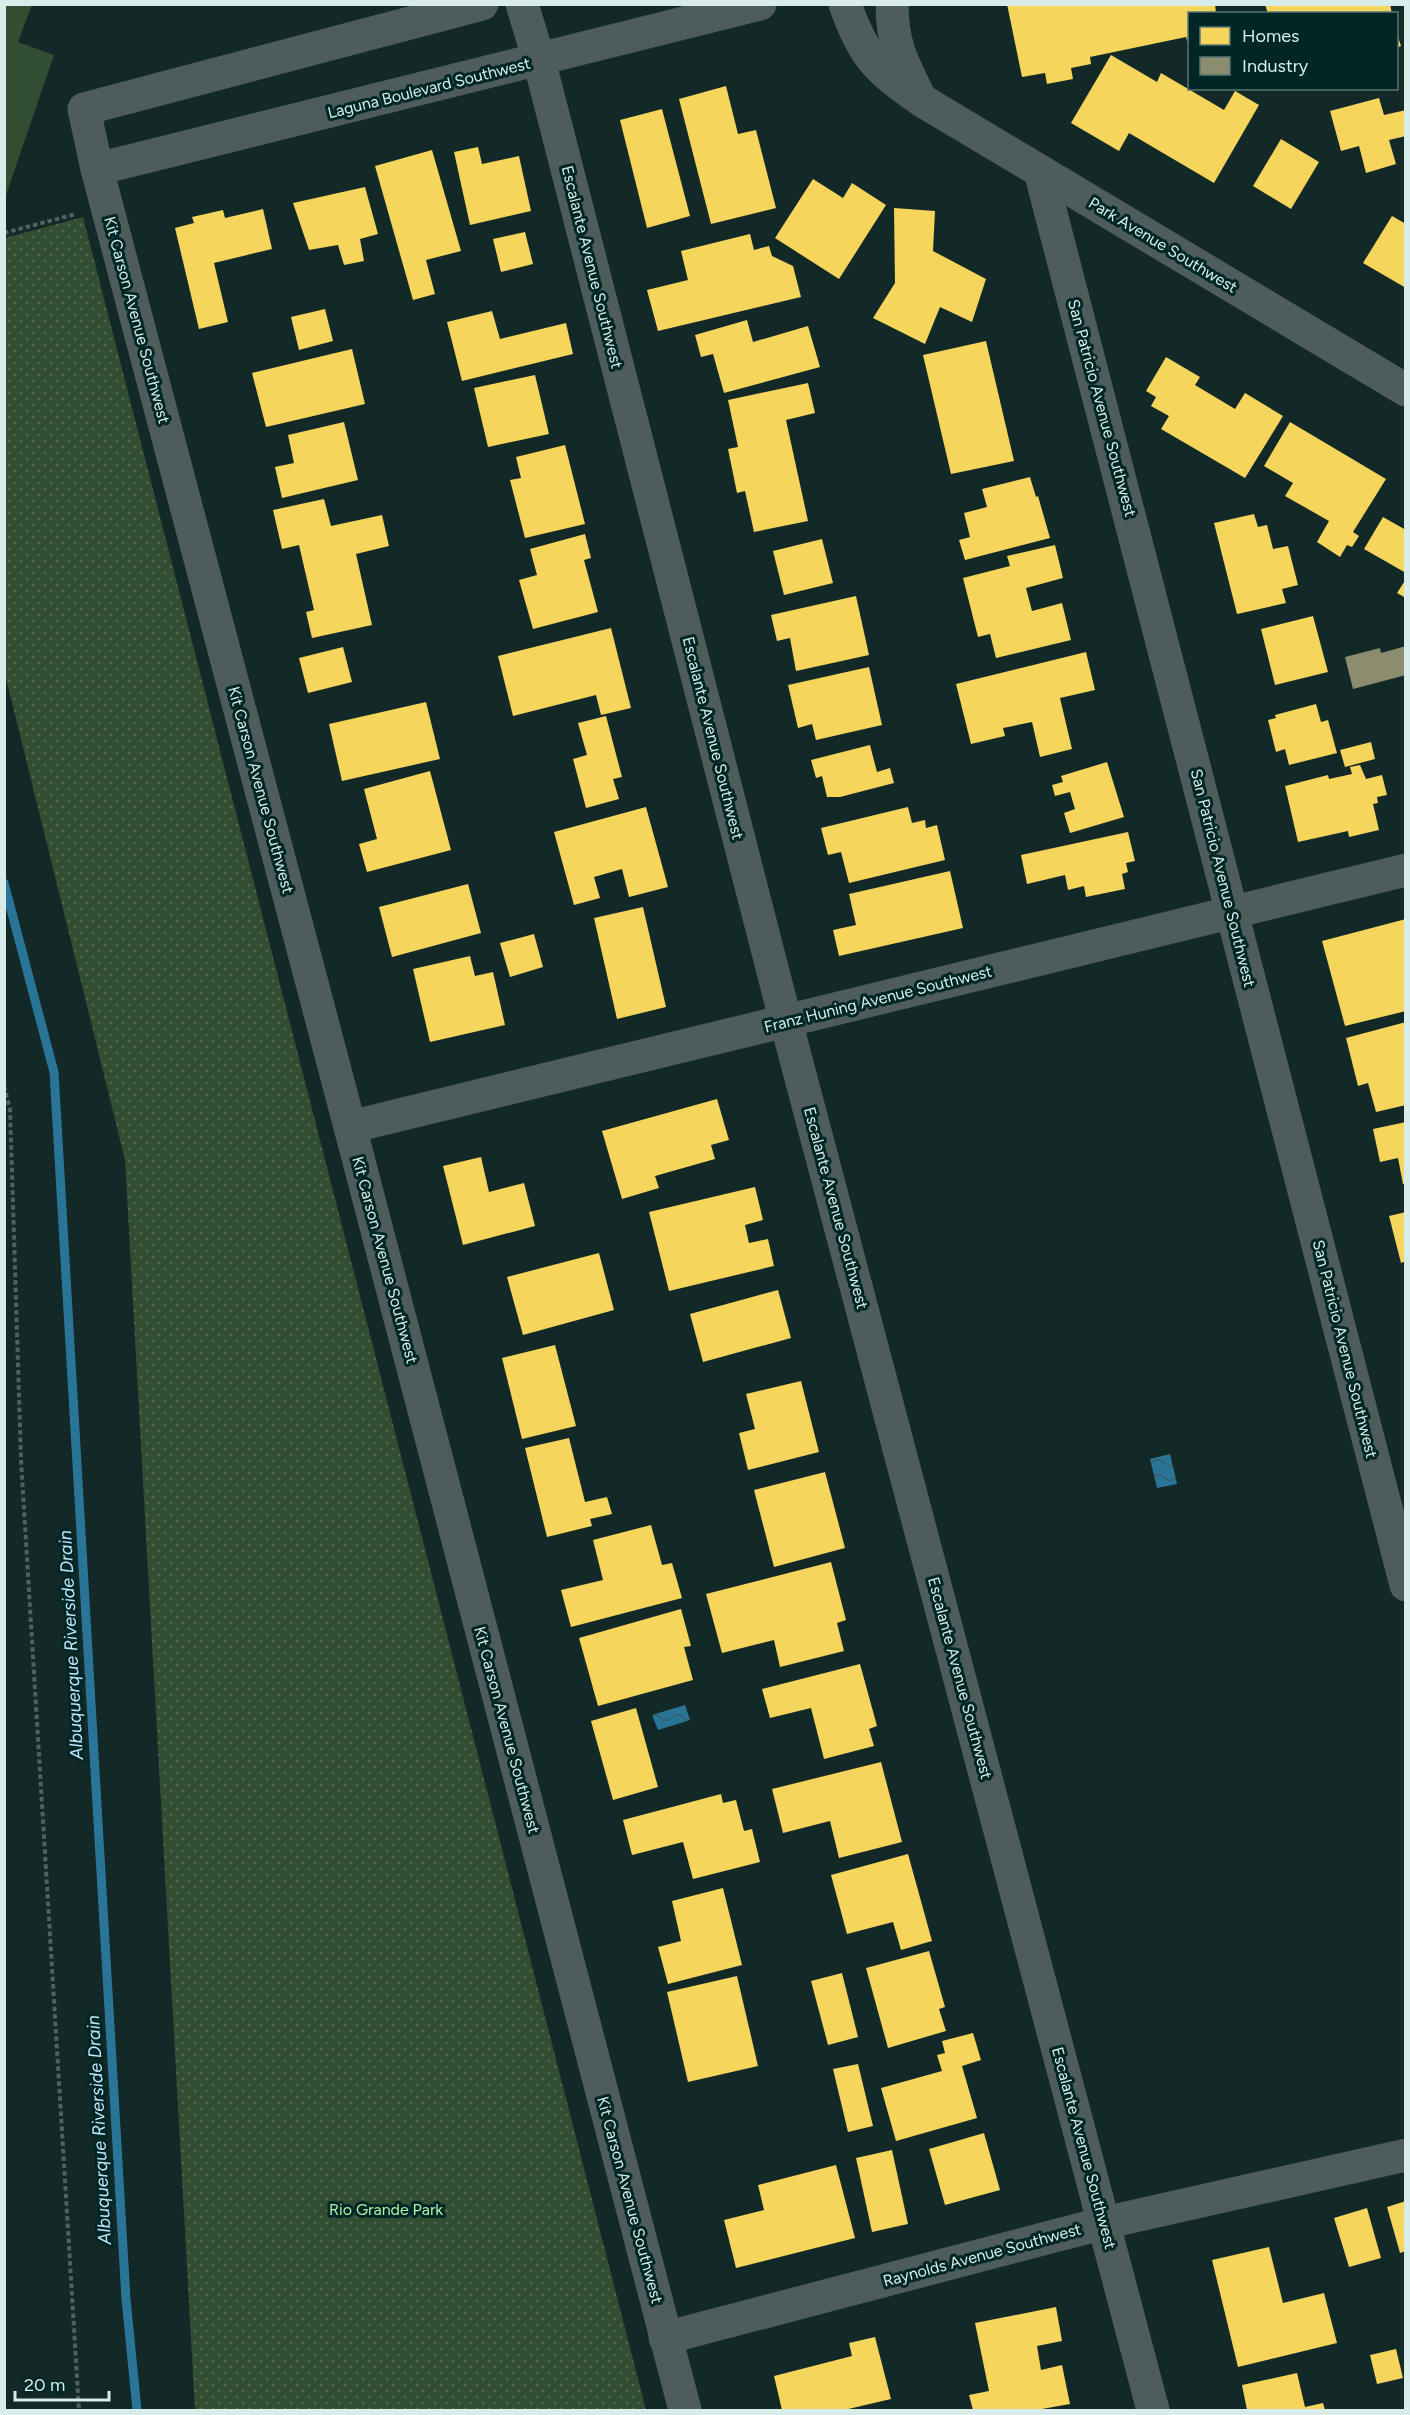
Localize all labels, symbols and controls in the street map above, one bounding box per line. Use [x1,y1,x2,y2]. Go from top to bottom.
legend [1188,12,1398,90]
text: Homes [1242,25,1300,47]
street label: Laguna Boulevard Southwest [326,54,532,122]
text: Industry [1242,55,1309,77]
street label: Escalante Avenue Southwest [558,164,626,370]
street label: Park Avenue Southwest [1085,193,1241,297]
street label: Kit Carson Avenue Southwest [100,214,174,426]
street label: San Patricio Avenue Southwest [1064,297,1140,519]
street label: Escalante Avenue Southwest [679,635,747,841]
street label: Kit Carson Avenue Southwest [224,684,298,896]
street label: San Patricio Avenue Southwest [1187,767,1259,989]
street label: Franz Huning Avenue Southwest [762,961,994,1037]
street label: Escalante Avenue Southwest [800,1105,872,1311]
street label: Kit Carson Avenue Southwest [348,1154,422,1366]
street label: San Patricio Avenue Southwest [1309,1238,1381,1460]
water label: Albuquerque Riverside Drain [54,1530,88,1761]
street label: Escalante Avenue Southwest [924,1575,996,1781]
street label: Kit Carson Avenue Southwest [470,1624,544,1836]
water label: Albuquerque Riverside Drain [82,2015,116,2246]
street label: Escalante Avenue Southwest [1048,2045,1120,2251]
street label: Kit Carson Avenue Southwest [593,2094,667,2306]
park label: Rio Grande Park [329,2200,443,2219]
street label: Raynolds Avenue Southwest [881,2219,1083,2291]
scale bar [15,2364,110,2402]
text: 20 m [24,2374,65,2396]

